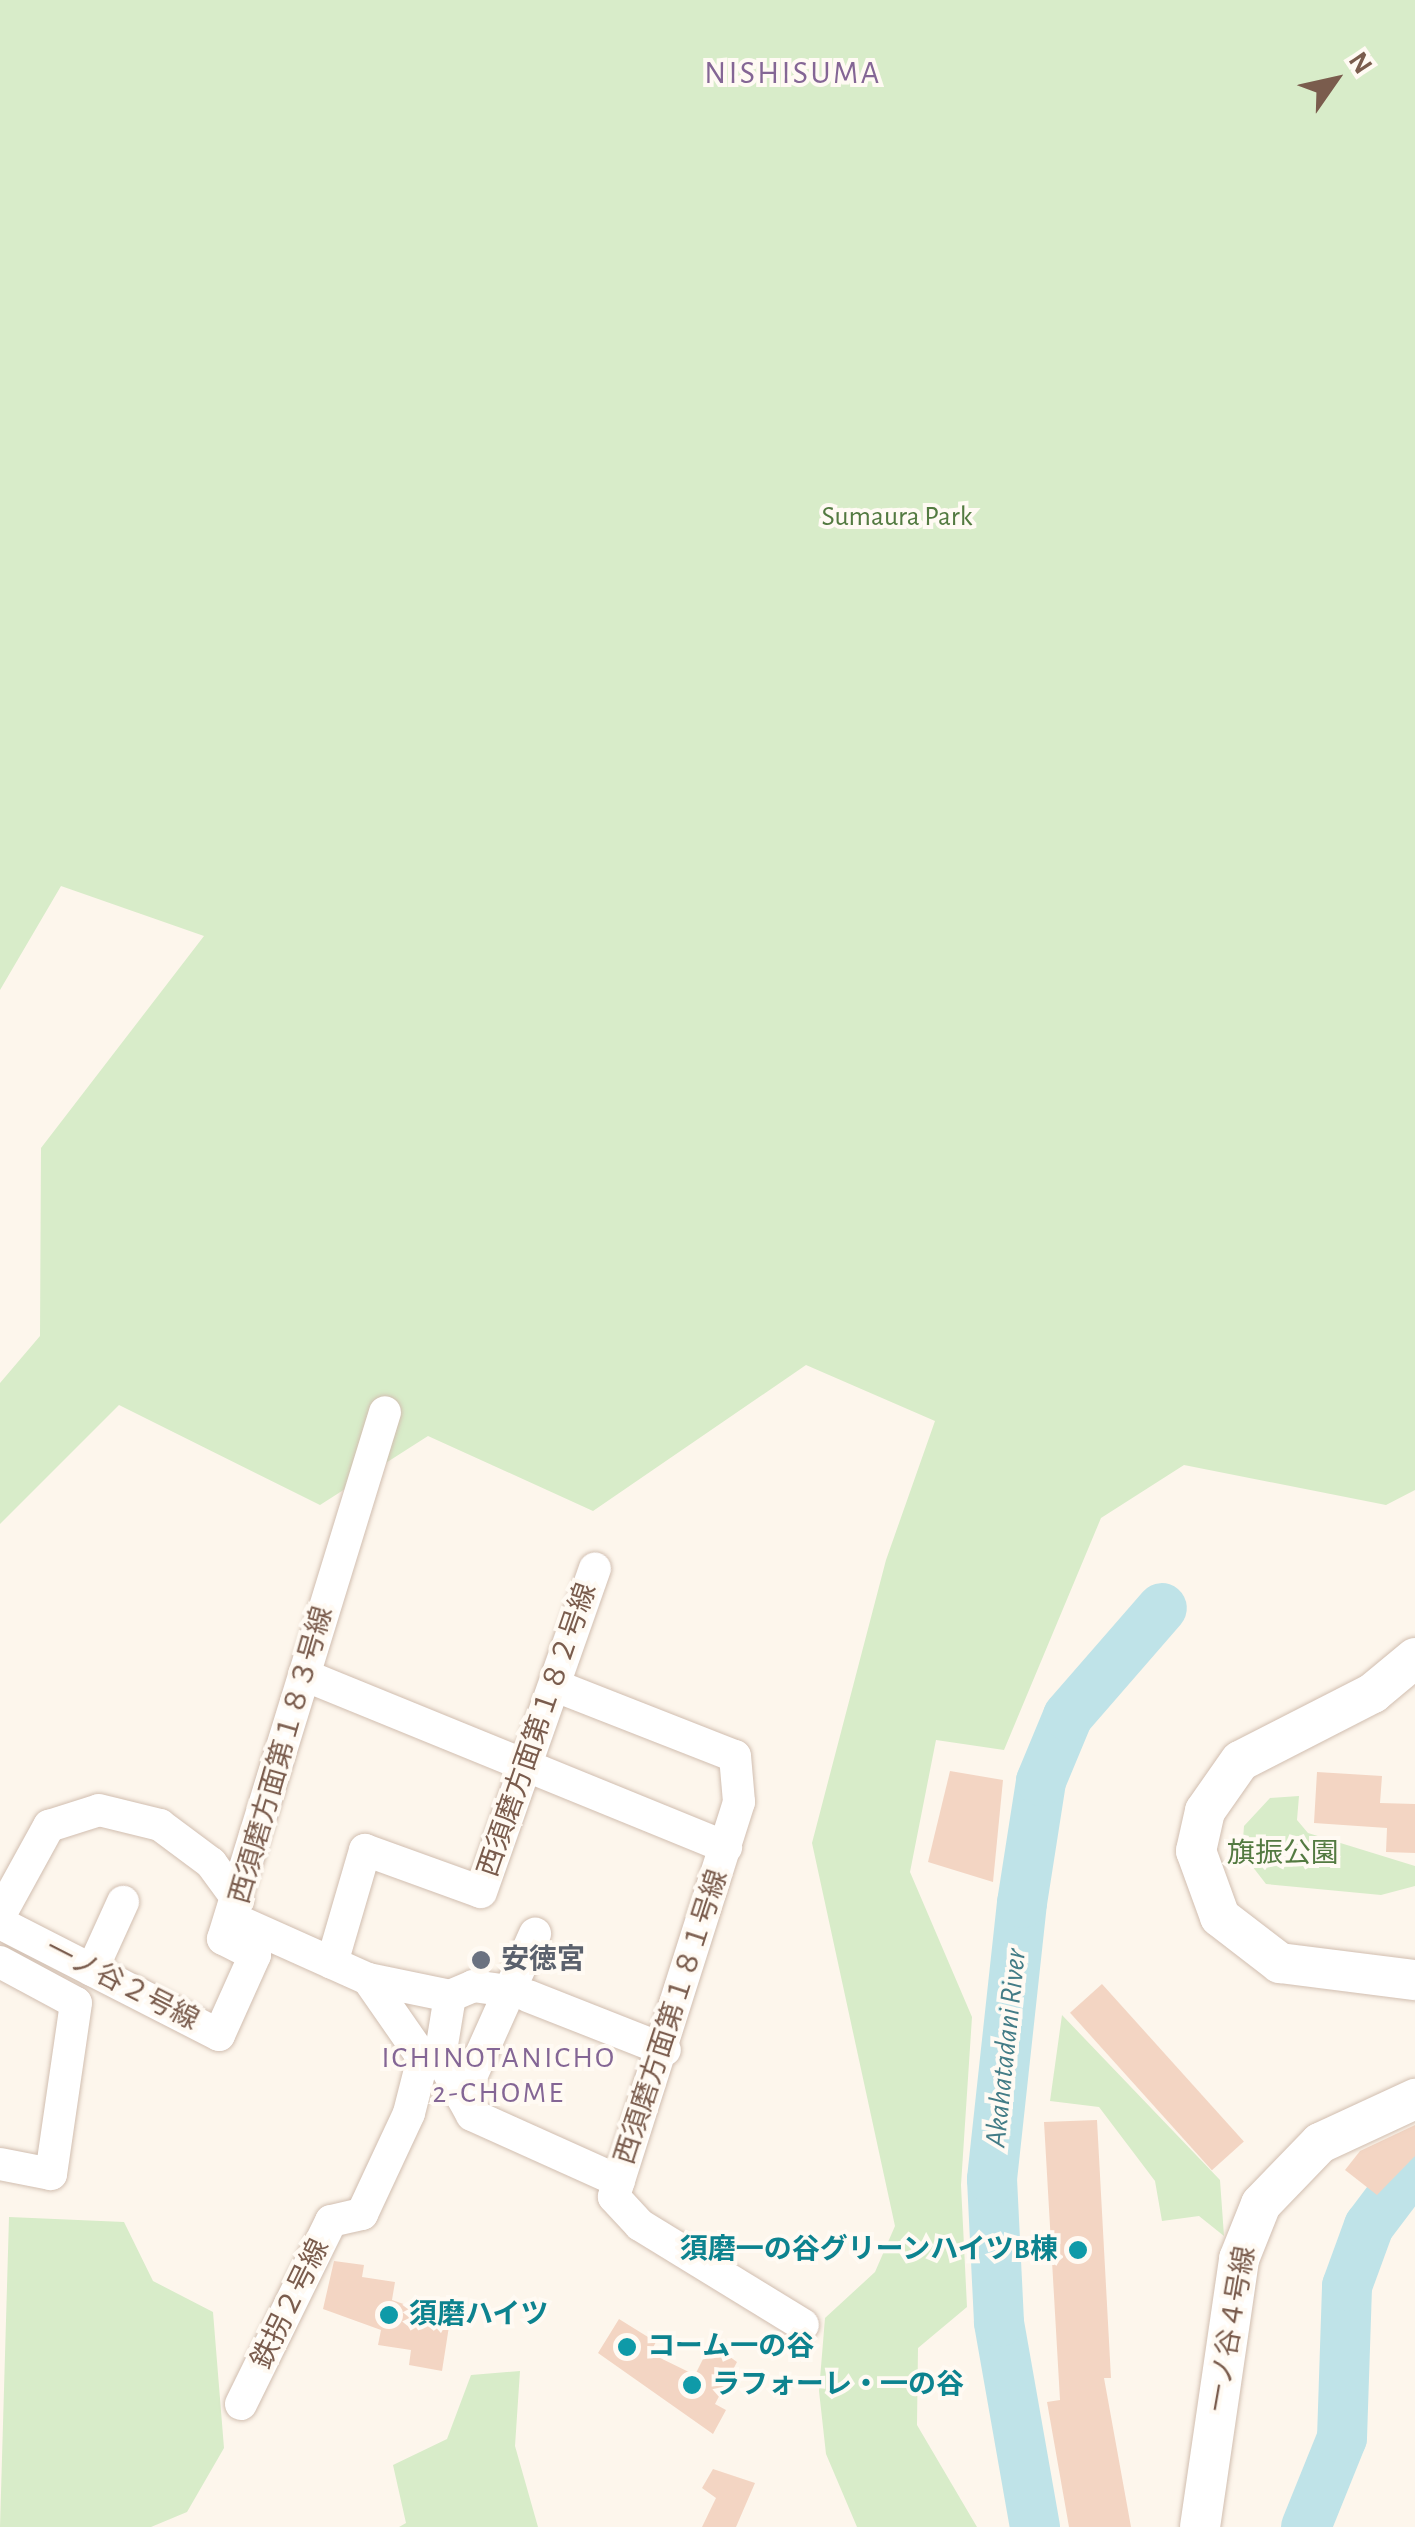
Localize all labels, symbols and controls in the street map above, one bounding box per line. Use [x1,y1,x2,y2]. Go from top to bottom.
north arrow [1285,30,1385,130]
text: N [1343,47,1377,79]
district label: NISHISUMA [704,54,882,92]
park label: Sumaura Park [821,500,973,534]
street label: 西須磨方面第１８２号線 [472,1579,604,1881]
street label: 西須磨方面第１８３号線 [223,1602,341,1908]
park label: 旗振公園 [1227,1837,1339,1871]
street label: 西須磨方面第１８１号線 [608,1865,736,2169]
street label: 一ノ谷２号線 [40,1932,204,2038]
place label: 安徳宮 [501,1943,585,1977]
water label: Akahatadani River [978,1947,1034,2149]
marker: 安徳宮 [470,1949,492,1971]
district label: ICHINOTANICHO 2-CHOME [381,2040,617,2110]
place label: 須磨一の谷グリーンハイツB棟 [678,2233,1058,2267]
street label: 鉄拐２号線 [245,2234,337,2374]
marker: 須磨一の谷グリーンハイツB棟 [1067,2239,1089,2261]
street label: 一ノ谷４号線 [1201,2243,1263,2415]
place label: 須磨ハイツ [409,2298,549,2332]
marker: 須磨ハイツ [378,2304,400,2326]
place label: コーム一の谷 [647,2330,815,2364]
marker: コーム一の谷 [616,2336,638,2358]
place label: ラフォーレ・一の谷 [712,2368,964,2402]
marker: ラフォーレ・一の谷 [681,2374,703,2396]

